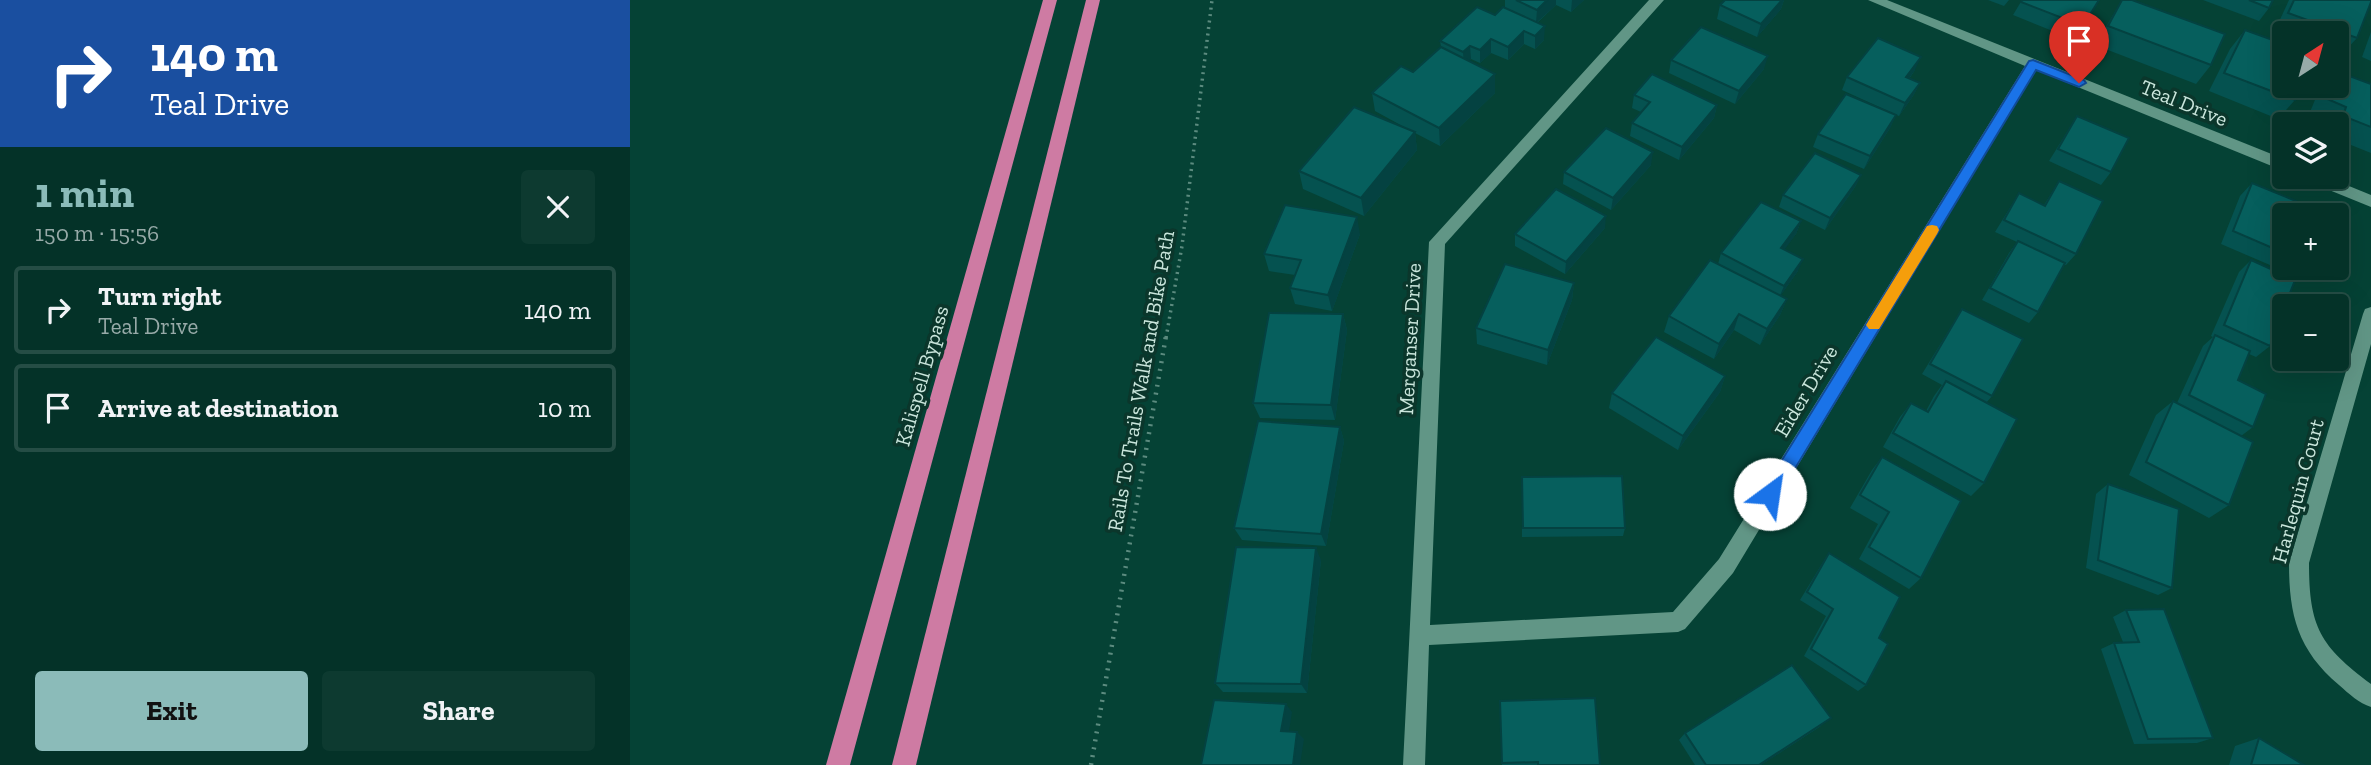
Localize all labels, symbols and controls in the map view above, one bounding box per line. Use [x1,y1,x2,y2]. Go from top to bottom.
pin [2049,11,2109,83]
north arrow [2272,21,2348,98]
map controls [2272,21,2349,371]
icon: arrive [2060,22,2098,60]
text: 140 m [150,25,278,84]
icon: right [35,28,126,119]
street label: Teal Drive [2137,74,2231,131]
text: Teal Drive [150,85,289,123]
button: layers [2272,112,2349,189]
text: 1 min [35,167,134,218]
button: close [521,170,595,244]
button: + [2272,203,2349,280]
text: 150 m · 15:56 [35,219,159,247]
street label: Rails To Trails Walk and Bike Path [1102,228,1179,533]
street label: Merganser Drive [1393,262,1426,416]
text: Turn right [98,280,221,312]
icon: right [39,291,77,329]
text: 140 m [524,294,591,326]
button: − [2272,294,2349,371]
street label: Kalispell Bypass [890,303,954,449]
text: Teal Drive [98,312,198,340]
street label: Eider Drive [1769,340,1843,441]
icon: arrive [39,389,77,427]
text: Arrive at destination [98,392,338,424]
text: 10 m [538,392,591,424]
street label: Harlequin Court [2266,416,2329,566]
position arrow [1733,457,1807,531]
button: Exit [35,671,308,751]
button: Share [322,671,595,751]

